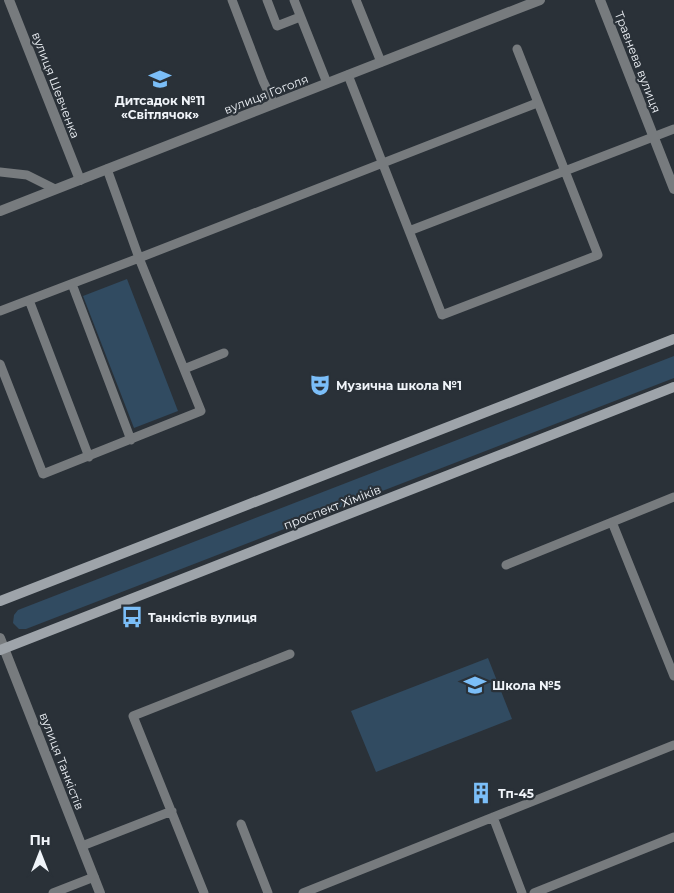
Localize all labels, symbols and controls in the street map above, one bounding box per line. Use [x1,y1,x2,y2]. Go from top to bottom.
street label: Травнева вулиця [612,9,664,115]
street label: вулиця Шевченка [29,30,83,140]
school or university icon: Дитсадок №11 «Світлячок» [147,66,173,92]
street label: вулиця Гоголя [222,71,310,117]
place label: Дитсадок №11 «Світлячок» [115,93,205,122]
theatre icon: Музична школа №1 [307,372,333,398]
place label: Музична школа №1 [336,378,462,393]
street label: проспект Хіміків [281,482,383,532]
bus stop icon: Танкістів вулиця [119,604,145,630]
place label: Танкістів вулиця [148,610,257,625]
school or university icon: Школа №5 [462,672,488,698]
place label: Школа №5 [492,678,561,693]
street label: вулиця Танкістів [37,710,87,812]
building icon: Тп-45 [468,780,494,806]
place label: Тп-45 [498,786,534,801]
north arrow [15,828,65,878]
text: Пн [29,831,51,849]

